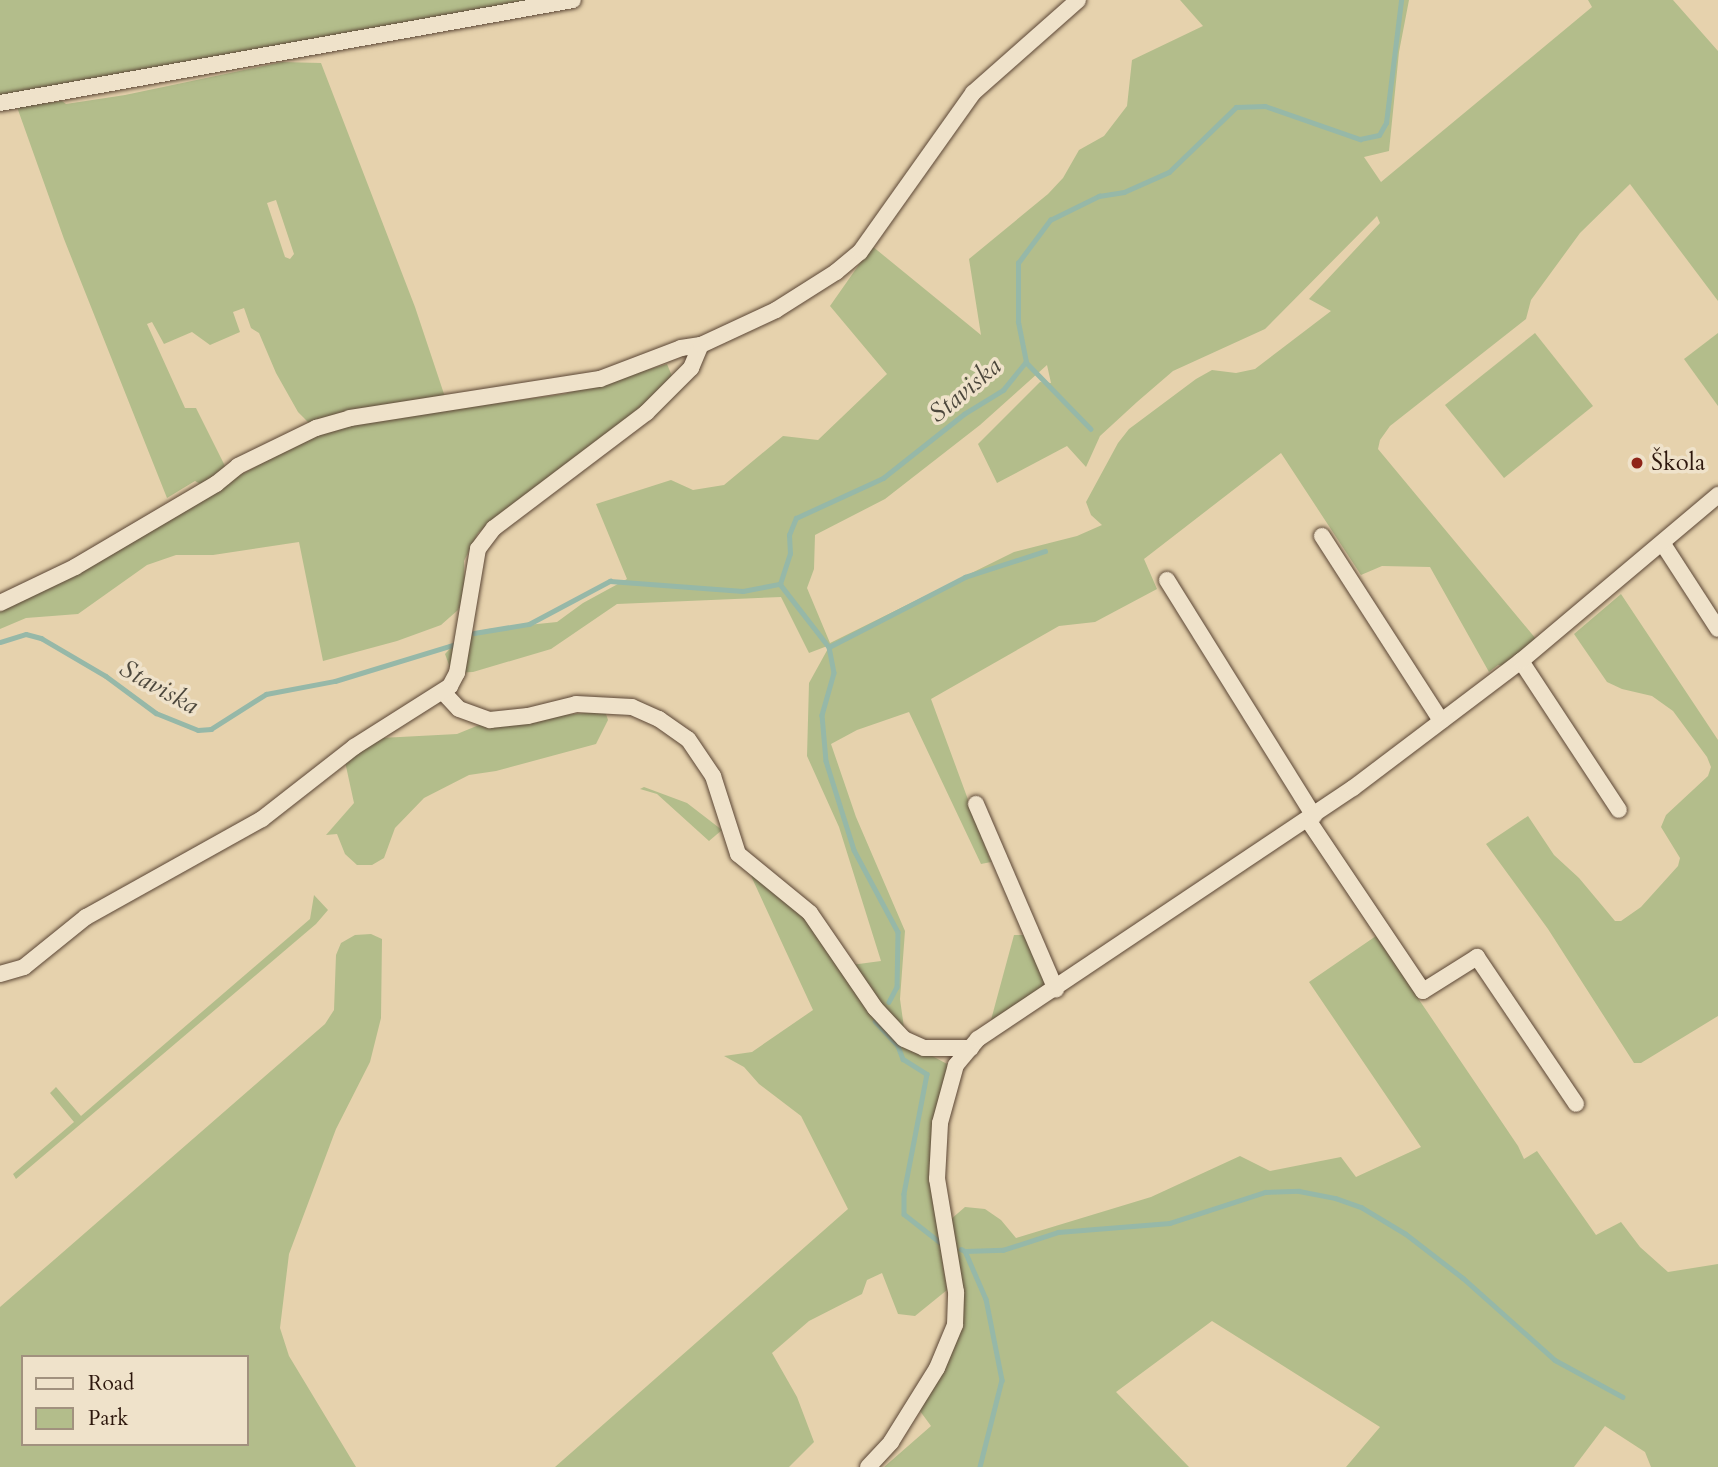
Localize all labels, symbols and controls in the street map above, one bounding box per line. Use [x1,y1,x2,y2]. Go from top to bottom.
water label: Staviska [922,351,1008,429]
place label: Škola [1651,449,1705,477]
marker: Škola [1629,455,1645,471]
water label: Staviska [114,653,204,721]
legend [21,1355,248,1446]
text: Road [88,1369,134,1398]
text: Park [88,1404,128,1433]

